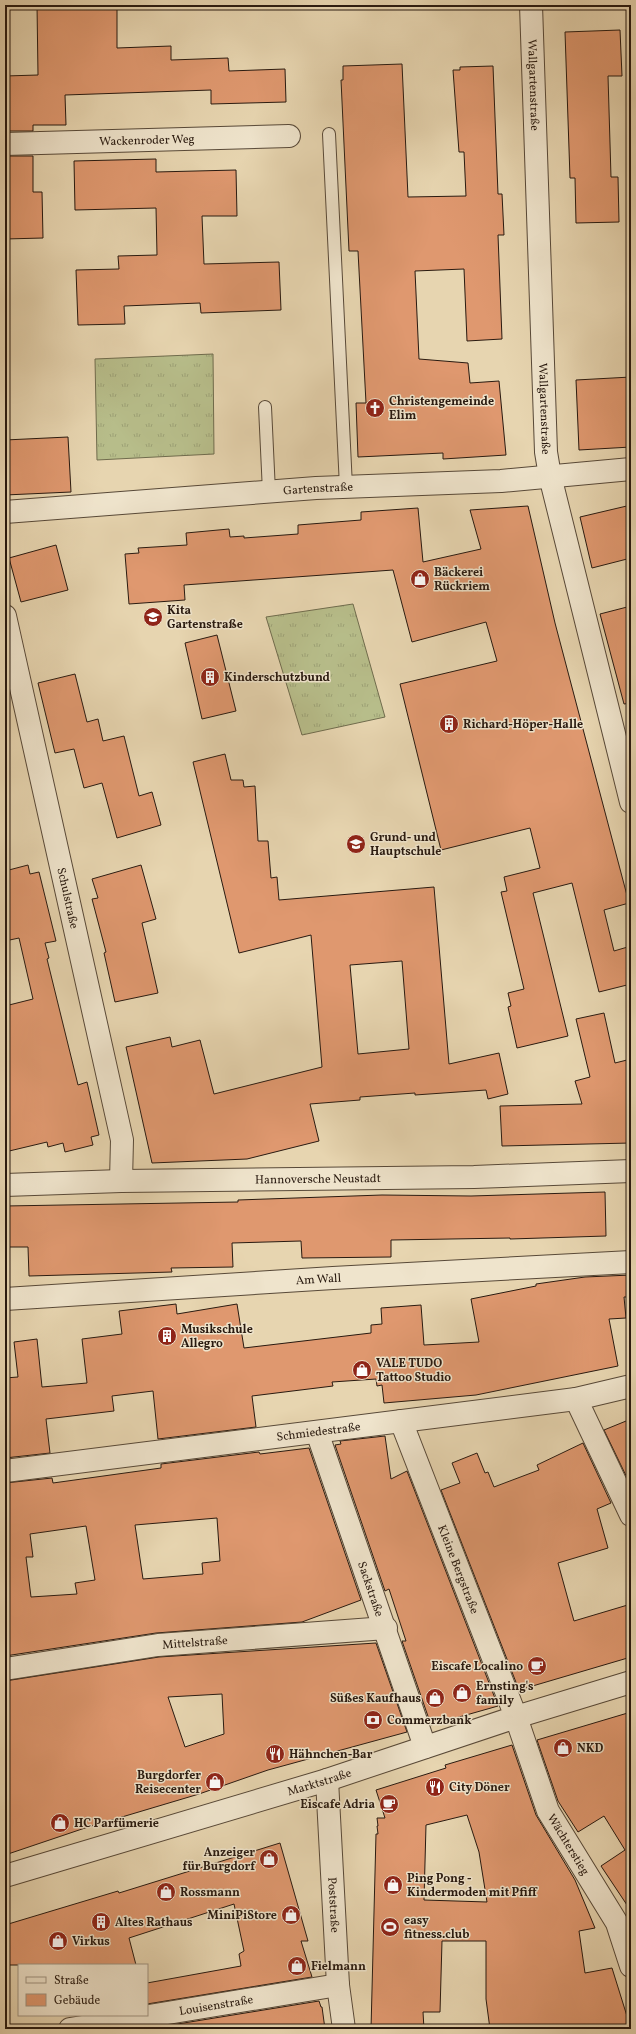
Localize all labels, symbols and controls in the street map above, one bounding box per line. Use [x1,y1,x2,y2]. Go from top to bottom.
street label: Wallgartenstraße [523,39,542,131]
street label: Wackenroder Weg [99,132,195,150]
street label: Wallgartenstraße [534,363,553,455]
place label: Christengemeinde Elim [389,394,494,424]
church icon: Christengemeinde Elim [364,397,386,419]
street label: Gartenstraße [283,480,354,500]
place label: Bäckerei Rückriem [434,565,490,595]
shop icon: Bäckerei Rückriem [409,568,431,590]
place label: Kita Gartenstraße [167,603,243,633]
school or university icon: Kita Gartenstraße [142,606,164,628]
building icon: Kinderschutzbund [199,666,221,688]
place label: Kinderschutzbund [224,670,331,686]
building icon: Richard-Höper-Halle [438,713,460,735]
place label: Richard-Höper-Halle [463,717,583,733]
place label: Grund- und Hauptschule [370,830,441,860]
school or university icon: Grund- und Hauptschule [345,833,367,855]
street label: Schulstraße [52,866,82,931]
street label: Hannoversche Neustadt [255,1171,381,1188]
street label: Am Wall [295,1271,342,1289]
place label: Musikschule Allegro [181,1322,253,1352]
building icon: Musikschule Allegro [156,1325,178,1347]
place label: VALE TUDO Tattoo Studio [376,1356,451,1386]
shop icon: VALE TUDO Tattoo Studio [351,1359,373,1381]
street label: Schmiedestraße [276,1419,362,1446]
street label: Kleine Bergstraße [433,1523,482,1617]
street label: Sackstraße [353,1560,387,1619]
street label: Mittelstraße [162,1633,229,1654]
cafe icon: Eiscafe Localino [526,1655,548,1677]
place label: Eiscafe Localino [431,1659,523,1675]
place label: Ernsting's family [476,1679,534,1709]
shop icon: Ernsting's family [451,1682,473,1704]
shop icon: Süßes Kaufhaus [424,1687,446,1709]
place label: Süßes Kaufhaus [330,1691,421,1707]
bank icon: Commerzbank [362,1709,384,1731]
place label: Commerzbank [387,1713,472,1729]
shop icon: NKD [552,1737,574,1759]
place label: NKD [577,1741,603,1757]
restaurant icon: Hähnchen-Bar [264,1743,286,1765]
place label: Hähnchen-Bar [289,1747,373,1763]
street label: Marktstraße [286,1765,354,1800]
place label: Burgdorfer Reisecenter [135,1768,201,1798]
shop icon: Burgdorfer Reisecenter [204,1771,226,1793]
restaurant icon: City Döner [424,1776,446,1798]
place label: City Döner [449,1780,510,1796]
cafe icon: Eiscafe Adria [378,1793,400,1815]
place label: Eiscafe Adria [300,1797,375,1813]
street label: Wächterstieg [543,1811,593,1879]
shop icon: HC Parfümerie [49,1812,71,1834]
place label: HC Parfümerie [74,1816,159,1832]
place label: Anzeiger für Burgdorf [183,1845,256,1875]
shop icon: Anzeiger für Burgdorf [258,1848,280,1870]
place label: Ping Pong - Kindermoden mit Pfiff [407,1871,538,1901]
shop icon: Ping Pong - Kindermoden mit Pfiff [382,1874,404,1896]
street label: Poststraße [323,1877,342,1933]
shop icon: Rossmann [155,1881,177,1903]
place label: Rossmann [180,1885,240,1901]
shop icon: MiniPiStore [280,1904,302,1926]
place label: MiniPiStore [207,1908,277,1924]
building icon: Altes Rathaus [90,1911,112,1933]
place label: easy fitness.club [404,1913,469,1943]
place label: Altes Rathaus [115,1915,193,1931]
sports icon: easy fitness.club [379,1916,401,1938]
shop icon: Virkus [47,1930,69,1952]
place label: Virkus [72,1934,110,1950]
shop icon: Fielmann [286,1955,308,1977]
place label: Fielmann [311,1959,366,1975]
legend [18,1964,148,2016]
text: Straße [54,1973,89,1989]
street label: Louisenstraße [178,1992,255,2020]
text: Gebäude [54,1993,101,2009]

